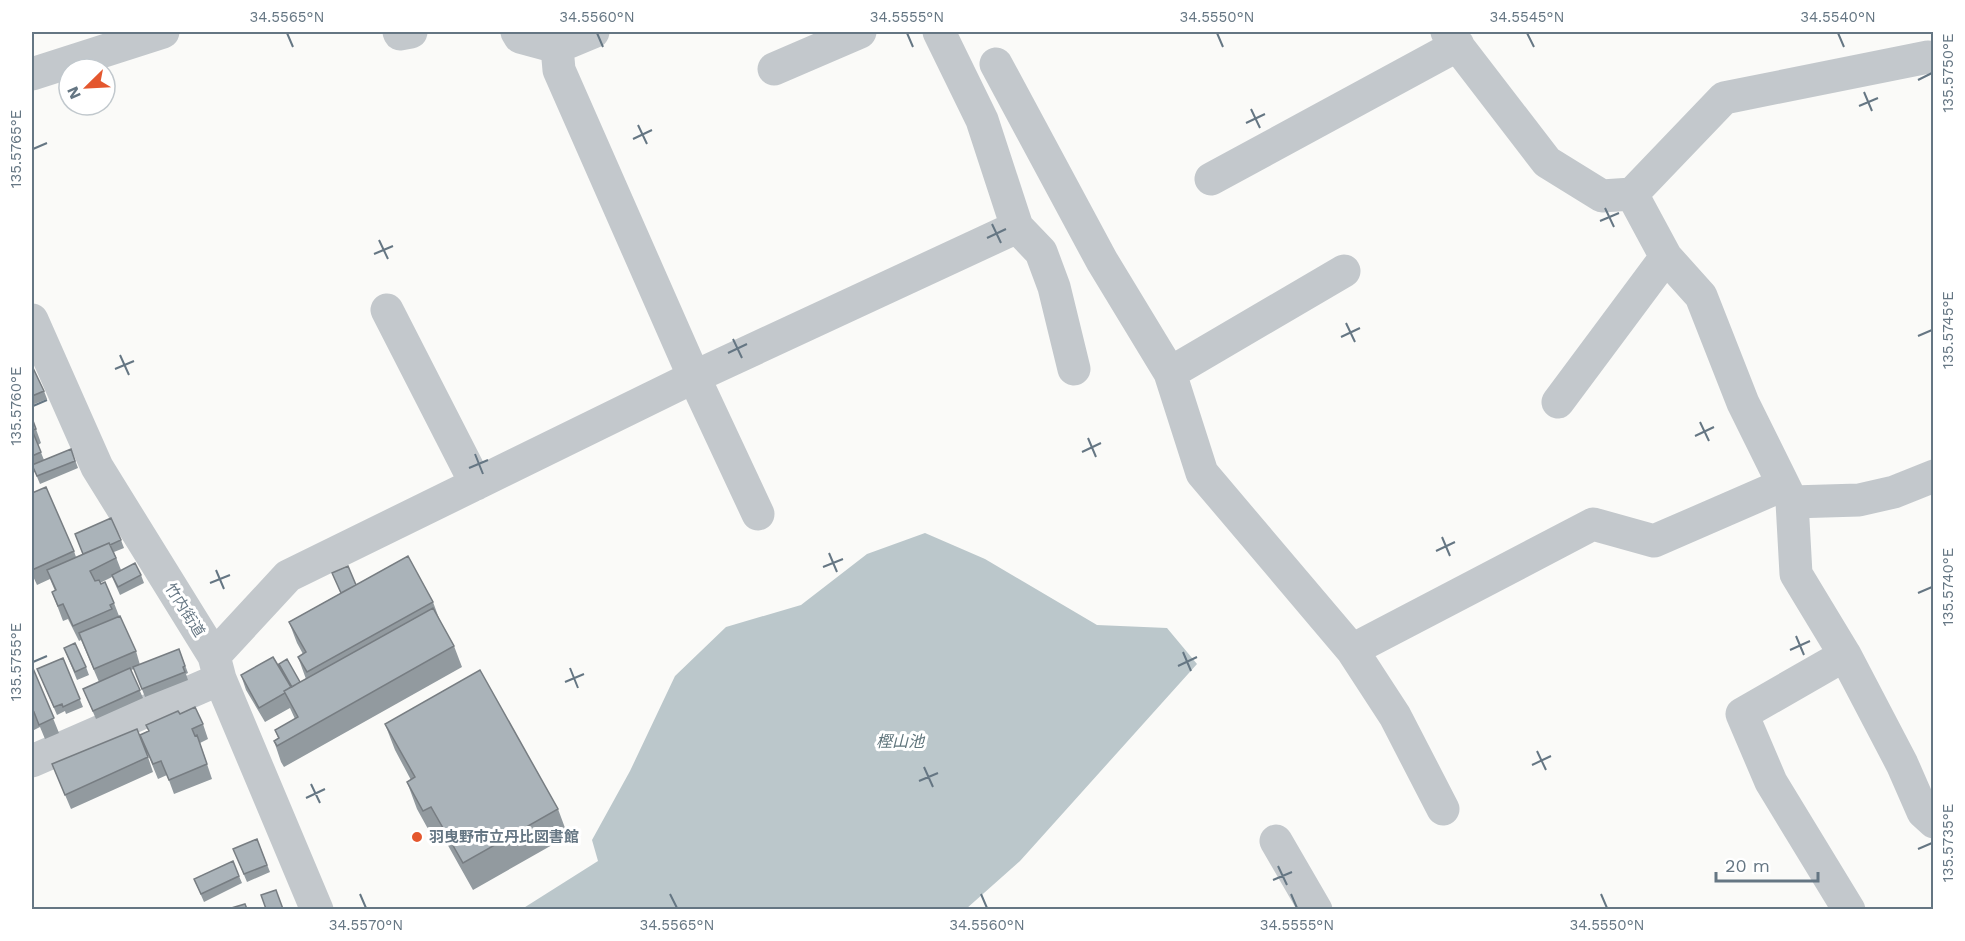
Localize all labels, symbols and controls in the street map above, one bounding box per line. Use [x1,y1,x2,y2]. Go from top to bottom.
text: 34.5565°N [250,8,324,26]
text: 34.5560°N [559,8,635,26]
text: 34.5555°N [870,8,944,26]
text: 34.5550°N [1179,8,1255,26]
text: 34.5545°N [1489,8,1565,26]
text: 34.5540°N [1800,8,1876,26]
text: 135.5750°E [1939,34,1957,113]
north arrow [57,57,117,117]
text: N [63,84,85,102]
text: 135.5765°E [7,110,25,188]
text: 135.5745°E [1939,291,1957,369]
text: 135.5760°E [7,366,25,446]
text: 135.5740°E [1939,548,1957,626]
street label: 竹内街道 [161,580,209,640]
text: 135.5755°E [7,623,25,701]
water label: 樫山池 [876,732,926,751]
text: 135.5735°E [1939,804,1957,882]
place label: 羽曳野市立丹比図書館 [429,828,579,846]
marker: 羽曳野市立丹比図書館 [410,830,424,844]
scale bar [1716,845,1818,883]
text: 20 m [1725,855,1770,876]
text: 34.5570°N [329,916,403,934]
text: 34.5565°N [640,916,714,934]
text: 34.5560°N [949,916,1025,934]
text: 34.5555°N [1260,916,1334,934]
text: 34.5550°N [1569,916,1645,934]

